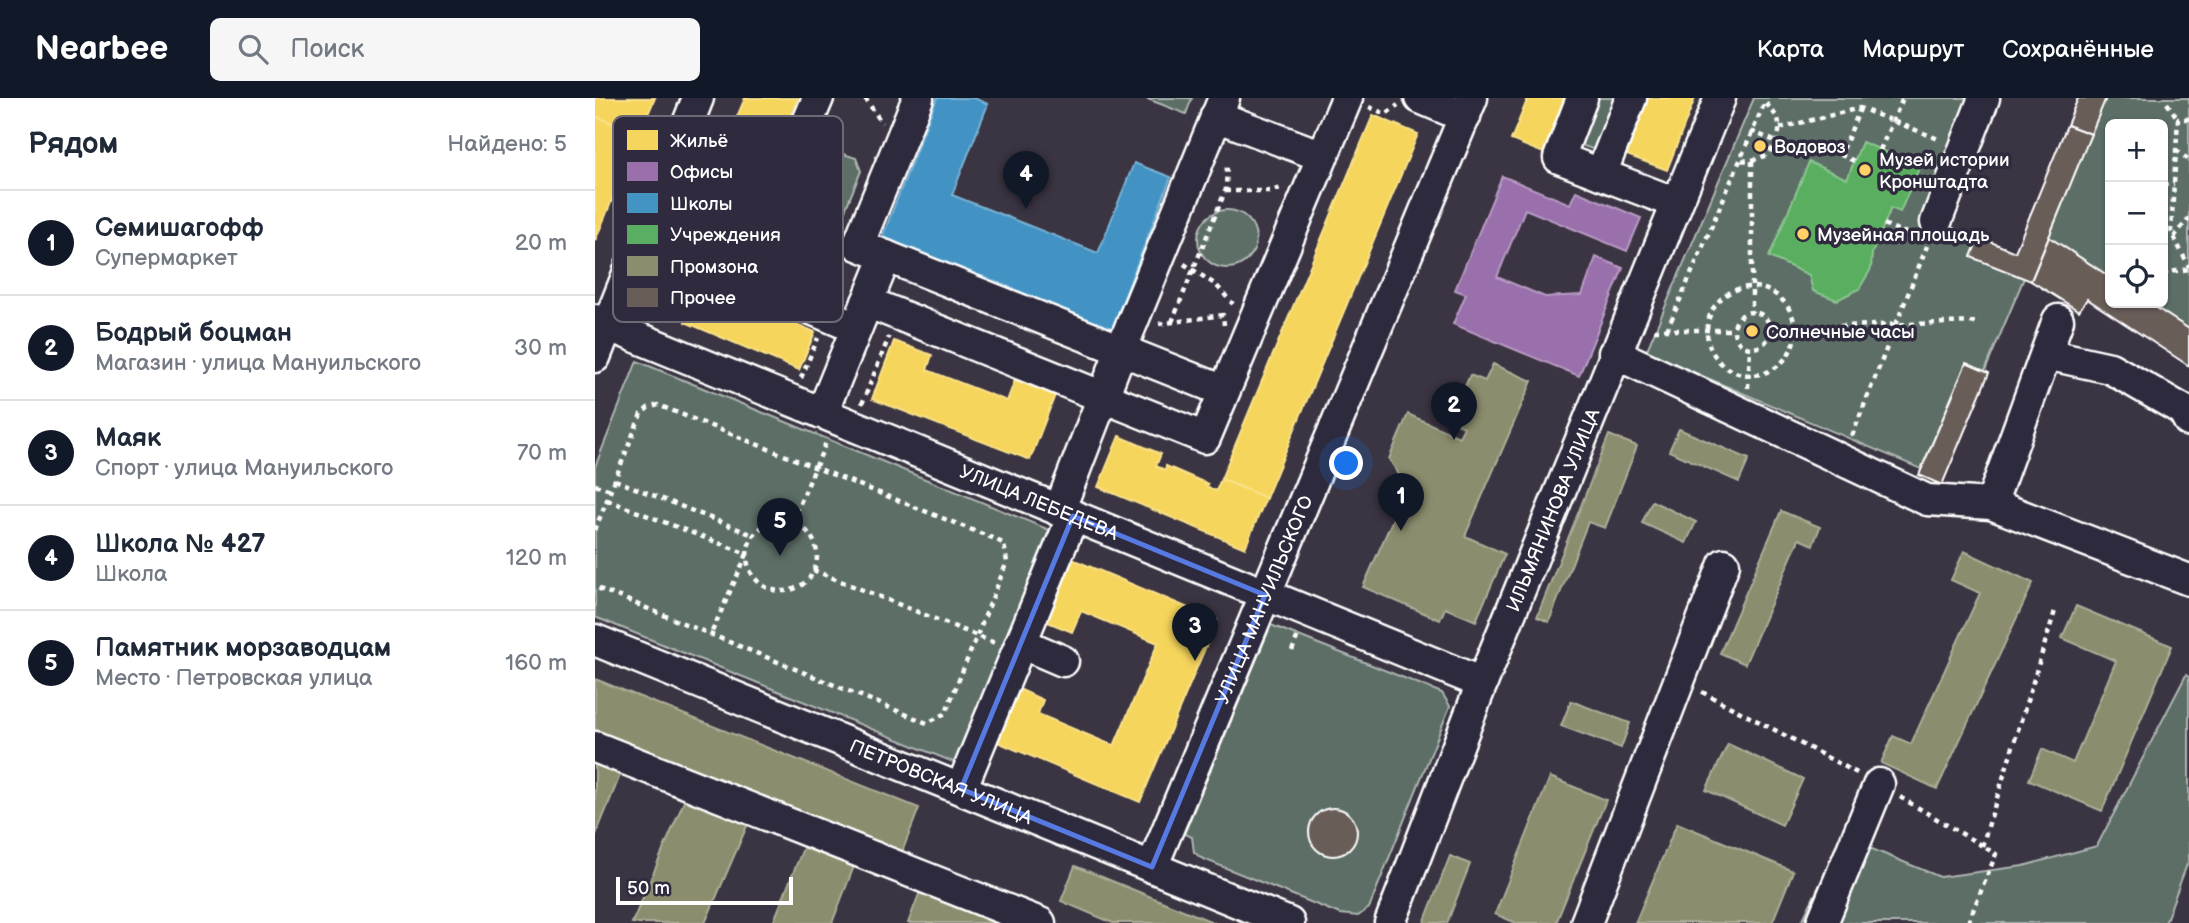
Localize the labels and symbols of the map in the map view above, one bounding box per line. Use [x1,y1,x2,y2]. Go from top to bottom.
legend [613,116,843,322]
text: Жильё [670,130,728,153]
place label: Водовоз [1774,136,1846,159]
marker: Водовоз [1752,138,1768,154]
place label: Музей истории Кронштадта [1879,149,2010,194]
pin: 4 [1003,151,1049,209]
text: Офисы [670,161,733,184]
marker: Музей истории Кронштадта [1857,162,1873,178]
text: Школы [670,193,732,216]
text: Учреждения [670,224,781,247]
place label: Музейная площадь [1817,224,1990,247]
marker: Музейная площадь [1795,226,1811,242]
text: Промзона [670,256,758,279]
text: Прочее [670,287,736,310]
place label: Солнечные часы [1766,321,1915,344]
marker: Солнечные часы [1744,323,1760,339]
pin: 2 [1431,382,1477,440]
street label: ИЛЬМЯНИНОВА УЛИЦА [1502,405,1606,615]
your location [1329,446,1363,480]
street label: УЛИЦА ЛЕБЕДЕВА [956,460,1122,546]
pin: 1 [1378,473,1424,531]
street label: УЛИЦА МАНУИЛЬСКОГО [1211,492,1319,708]
pin: 5 [757,498,803,556]
pin: 3 [1172,603,1218,661]
street label: ПЕТРОВСКАЯ УЛИЦА [846,735,1036,830]
scale bar [616,874,793,906]

